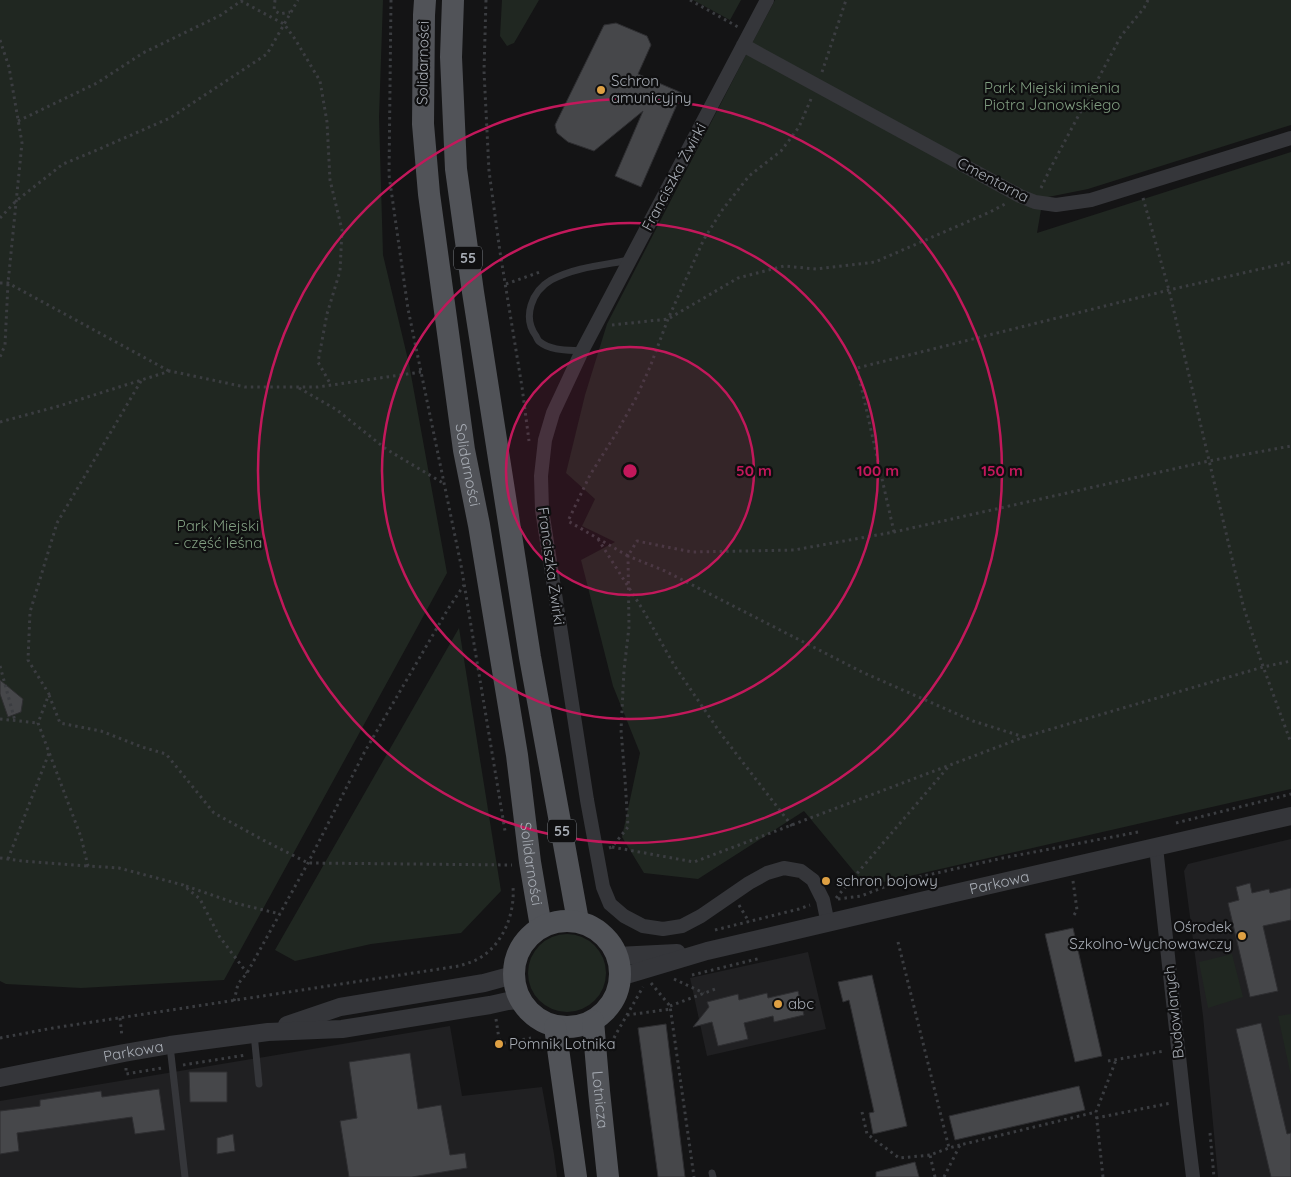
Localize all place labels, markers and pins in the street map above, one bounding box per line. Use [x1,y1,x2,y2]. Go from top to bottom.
place label: Schron amunicyjny [611,71,692,107]
marker: Schron amunicyjny [595,84,607,96]
centre of rings [621,462,639,480]
place label: schron bojowy [836,871,938,890]
marker: schron bojowy [820,875,832,887]
place label: Ośrodek Szkolno-Wychowawczy [1069,917,1232,953]
marker: Ośrodek Szkolno-Wychowawczy [1236,930,1248,942]
place label: abc [788,994,814,1013]
marker: abc [772,998,784,1010]
place label: Pomnik Lotnika [509,1034,616,1053]
marker: Pomnik Lotnika [493,1038,505,1050]

